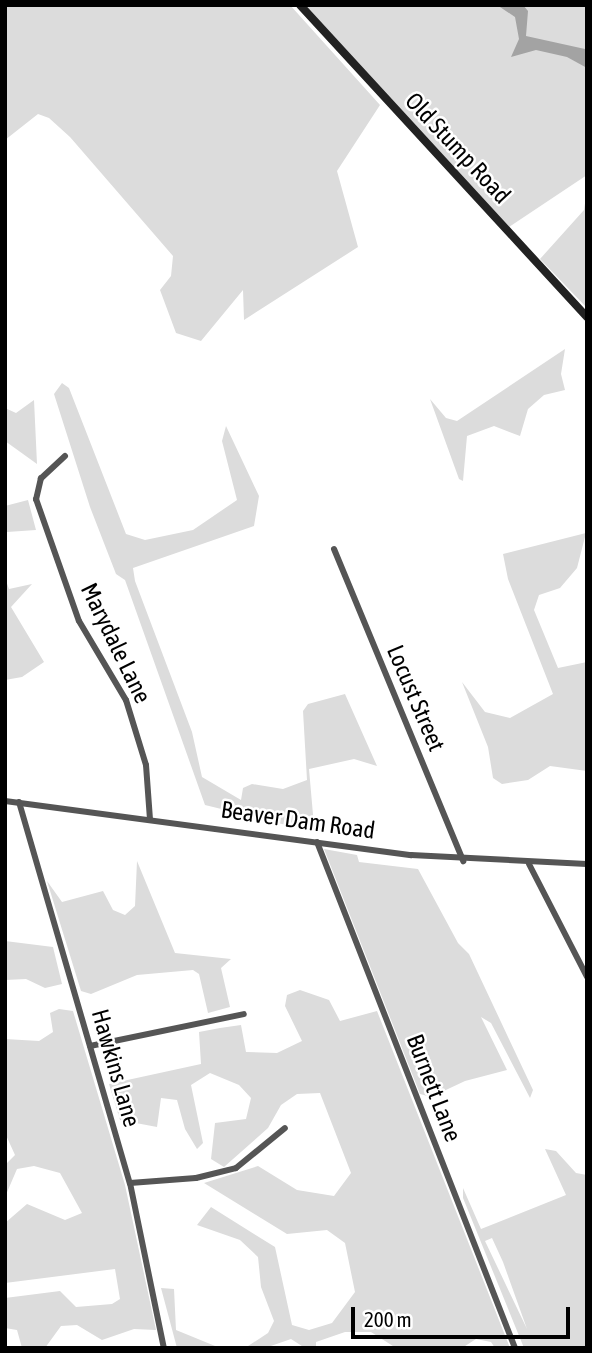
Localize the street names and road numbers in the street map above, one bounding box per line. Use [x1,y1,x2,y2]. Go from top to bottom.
street label: Old Stump Road [399,87,517,209]
street label: Marydale Lane [75,578,157,708]
street label: Locust Street [381,641,451,755]
street label: Beaver Dam Road [219,795,377,845]
street label: Hawkins Lane [85,1006,147,1130]
street label: Burnett Lane [400,1030,468,1146]

